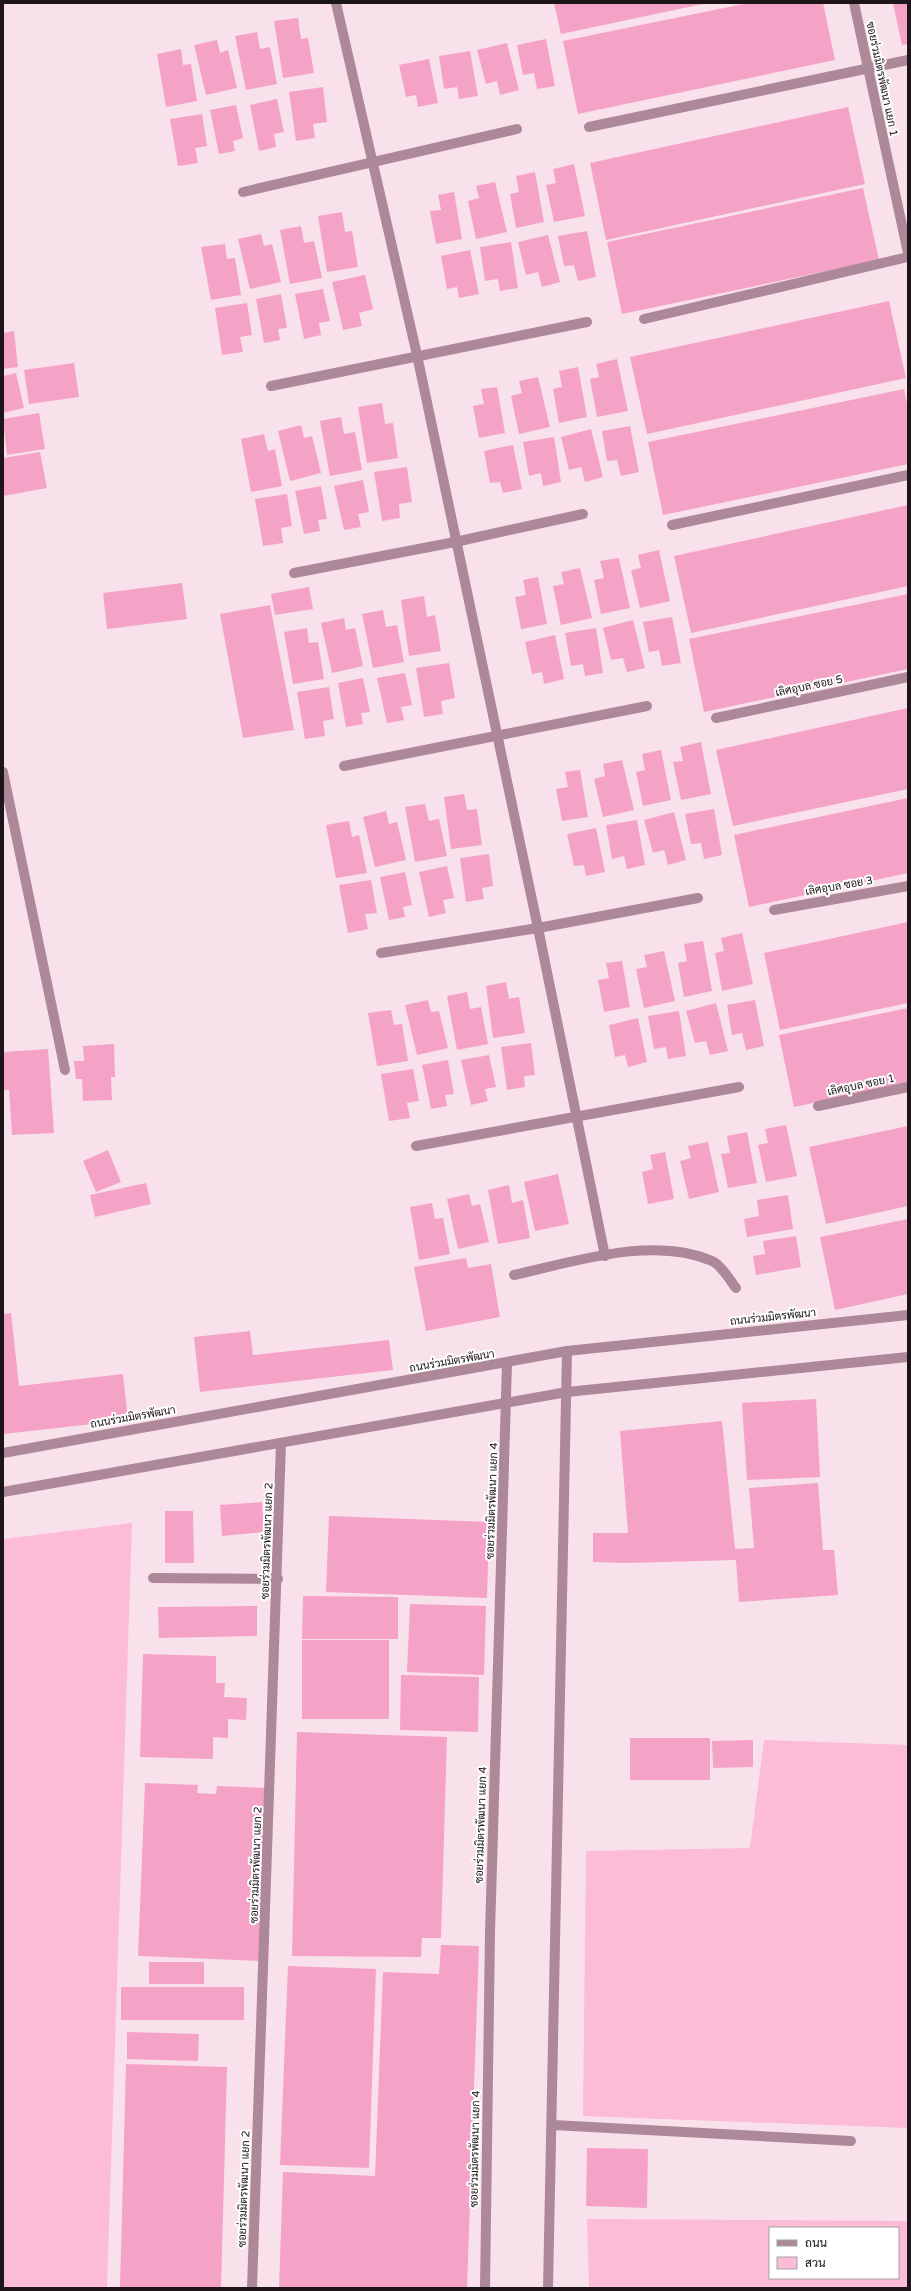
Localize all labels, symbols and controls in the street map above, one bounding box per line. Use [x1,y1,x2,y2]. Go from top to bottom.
street label: ซอยร่วมมิตรพัฒนา แยก 1 [863,20,902,138]
street label: เลิศอุบล ซอย 5 [774,673,844,701]
street label: เลิศอุบล ซอย 3 [804,874,874,900]
street label: เลิศอุบล ซอย 1 [826,1072,896,1100]
street label: ถนนร่วมมิตรพัฒนา [729,1305,817,1328]
street label: ถนนร่วมมิตรพัฒนา [408,1346,496,1375]
street label: ถนนร่วมมิตรพัฒนา [89,1402,177,1431]
street label: ซอยร่วมมิตรพัฒนา แยก 4 [482,1442,501,1560]
street label: ซอยร่วมมิตรพัฒนา แยก 2 [257,1482,276,1600]
street label: ซอยร่วมมิตรพัฒนา แยก 4 [471,1766,490,1884]
street label: ซอยร่วมมิตรพัฒนา แยก 2 [246,1806,265,1924]
street label: ซอยร่วมมิตรพัฒนา แยก 4 [466,2090,483,2208]
street label: ซอยร่วมมิตรพัฒนา แยก 2 [234,2130,253,2248]
legend [769,2227,899,2279]
text: ถนน [805,2236,828,2250]
text: สวน [805,2256,826,2270]

